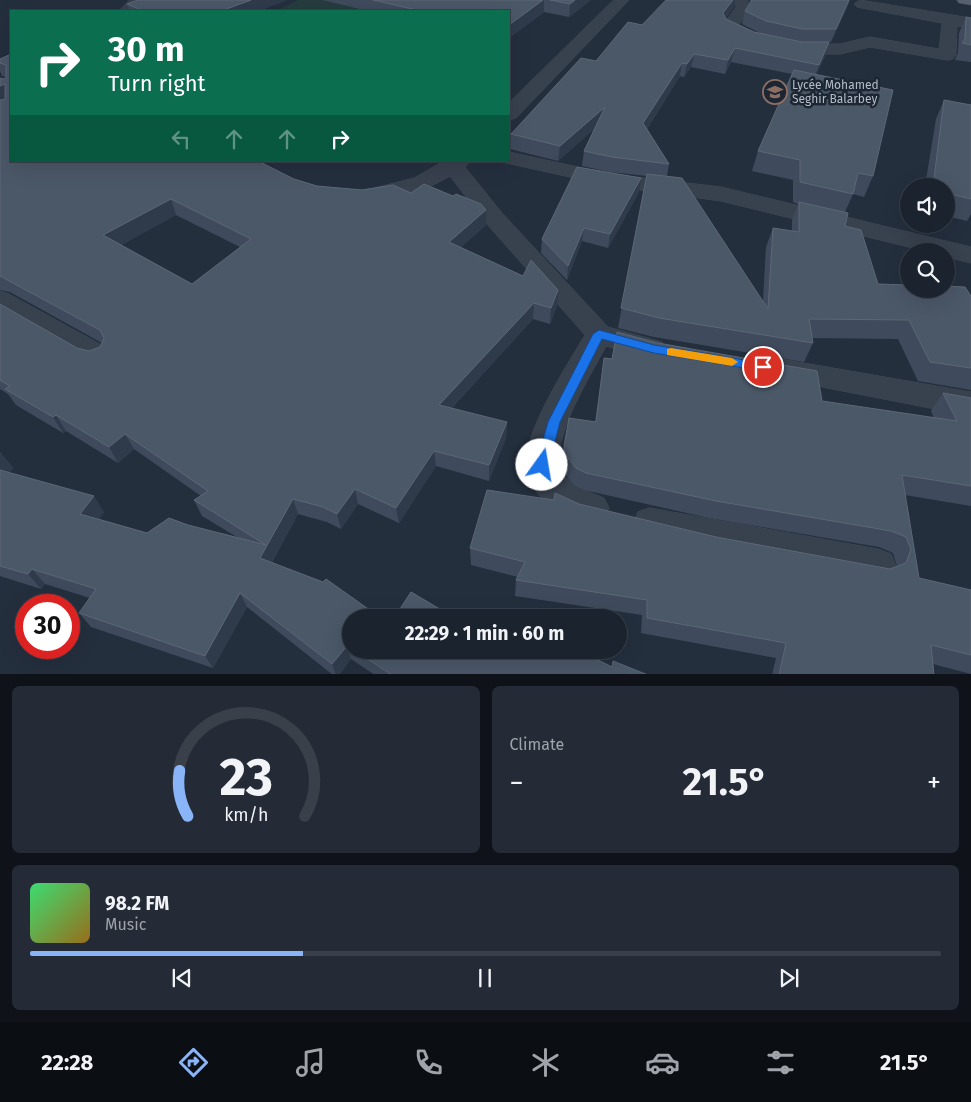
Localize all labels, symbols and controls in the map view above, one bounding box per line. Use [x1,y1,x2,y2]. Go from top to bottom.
text: 30 m [108,28,185,70]
icon: right [25,30,90,95]
text: Turn right [108,70,205,97]
place label: Lycée Mohamed Seghir Balarbey [792,78,879,106]
school or university icon: Lycée Mohamed Seghir Balarbey [762,79,788,105]
icon: left [167,125,195,153]
icon: ahead [220,125,248,153]
icon: ahead [273,125,301,153]
icon: right [326,125,354,153]
map controls [900,178,955,298]
button: sound [900,178,955,233]
button: search [900,243,955,298]
pin [742,346,784,388]
icon: arrive [749,353,777,381]
position arrow [515,438,567,490]
speed limit sign: 30 [15,594,80,659]
text: 22:29 · 1 min · 60 m [405,622,564,645]
text: Climate [510,735,564,754]
text: 23 [219,746,273,809]
text: 21.5° [682,759,768,805]
text: − [510,766,524,799]
text: + [927,766,941,799]
text: km/h [224,804,268,826]
text: 98.2 FM [105,892,169,915]
text: Music [105,915,146,934]
icon: previous [168,964,196,992]
icon: pause [471,964,499,992]
icon: next [775,964,803,992]
icon: directions [176,1045,211,1080]
icon: music [293,1045,328,1080]
icon: phone [411,1045,446,1080]
icon: climate [528,1045,563,1080]
icon: car [645,1045,680,1080]
icon: filters [763,1045,798,1080]
text: 22:28 [41,1049,93,1076]
text: 21.5° [880,1049,930,1076]

